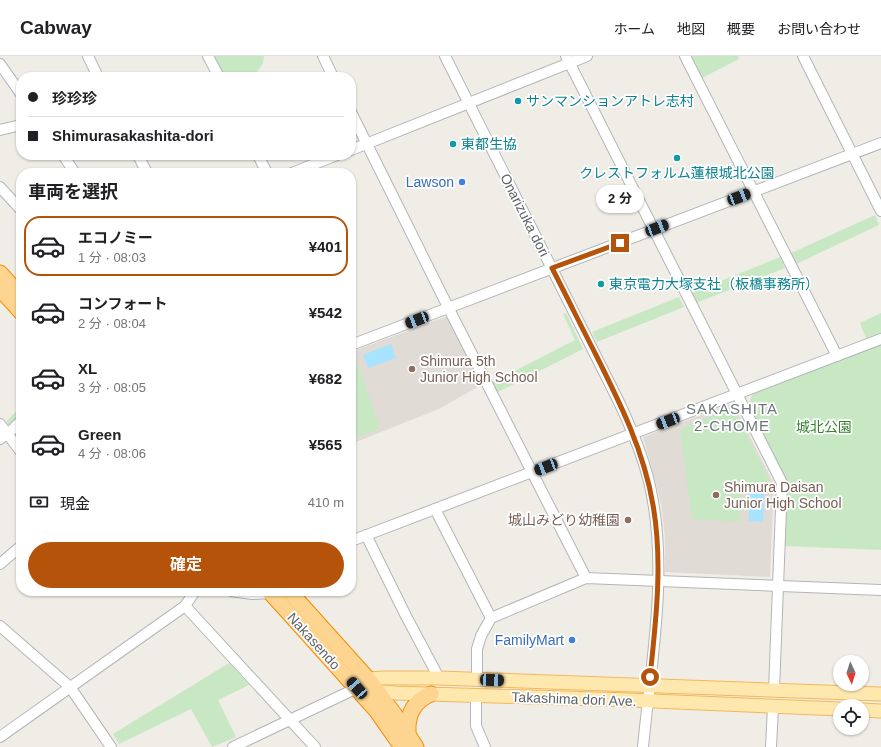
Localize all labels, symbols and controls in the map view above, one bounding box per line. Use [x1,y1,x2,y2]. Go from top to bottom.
text: Cabway [20,17,92,38]
text: ホーム [613,21,655,37]
text: 地図 [677,21,705,37]
text: 概要 [727,21,755,37]
text: お問い合わせ [777,21,861,37]
text: 珍珍珍 [52,90,97,107]
place label: サンマンションアトレ志村 [526,93,694,109]
marker: サンマンションアトレ志村 [513,96,523,106]
text: Shimurasakashita-dori [52,127,214,144]
place label: 東都生協 [461,136,517,152]
marker: 東都生協 [448,139,458,149]
marker: クレストフォルム蓮根城北公園 [672,153,682,163]
place label: クレストフォルム蓮根城北公園 [579,165,775,181]
street label: Onarizuka dori [497,171,553,259]
place label: Lawson [406,174,454,190]
marker: Lawson [457,177,467,187]
text: 車両を選択 [28,182,118,202]
callout: 2 分 [596,185,644,213]
car [726,187,752,207]
text: 2 分 [608,191,632,206]
car [644,218,670,238]
icon: car [30,228,66,264]
text: エコノミー [78,229,153,246]
route end [611,234,629,252]
text: ¥401 [309,238,342,255]
text: 1 分 · 08:03 [78,250,146,265]
place label: 東京電力大塚支社（板橋事務所） [609,276,819,292]
marker: 東京電力大塚支社（板橋事務所） [596,279,606,289]
icon: car [30,294,66,330]
text: コンフォート [78,295,168,312]
text: ¥542 [309,304,342,321]
car [404,310,430,330]
text: 2 分 · 08:04 [78,316,146,331]
place label: Shimura 5th Junior High School [420,353,538,385]
icon: car [30,360,66,396]
text: XL [78,360,97,377]
marker: Shimura 5th Junior High School [407,364,417,374]
text: ¥682 [309,370,342,387]
text: 3 分 · 08:05 [78,380,146,395]
district label: SAKASHITA 2-CHOME [686,400,778,434]
car [655,411,681,431]
park label: 城北公園 [796,419,852,435]
icon: car [30,426,66,462]
text: Green [78,426,121,443]
text: ¥565 [309,436,342,453]
text: 4 分 · 08:06 [78,446,146,461]
car [533,457,559,477]
place label: Shimura Daisan Junior High School [724,479,842,511]
marker: Shimura Daisan Junior High School [711,490,721,500]
icon: cash [28,491,50,513]
text: 現金 [60,495,90,512]
text: 410 m [308,495,344,510]
place label: 城山みどり幼稚園 [508,512,620,528]
marker: 城山みどり幼稚園 [623,515,633,525]
button: 確定 [28,542,344,588]
street label: Nakasendo [284,609,344,673]
place label: FamilyMart [495,632,564,648]
marker: FamilyMart [567,635,577,645]
north arrow [833,655,869,691]
map controls [833,655,869,735]
route start [641,668,659,686]
car [480,674,504,686]
car [345,675,369,701]
street label: Takashima dori Ave. [511,689,637,709]
button: locate [833,699,869,735]

